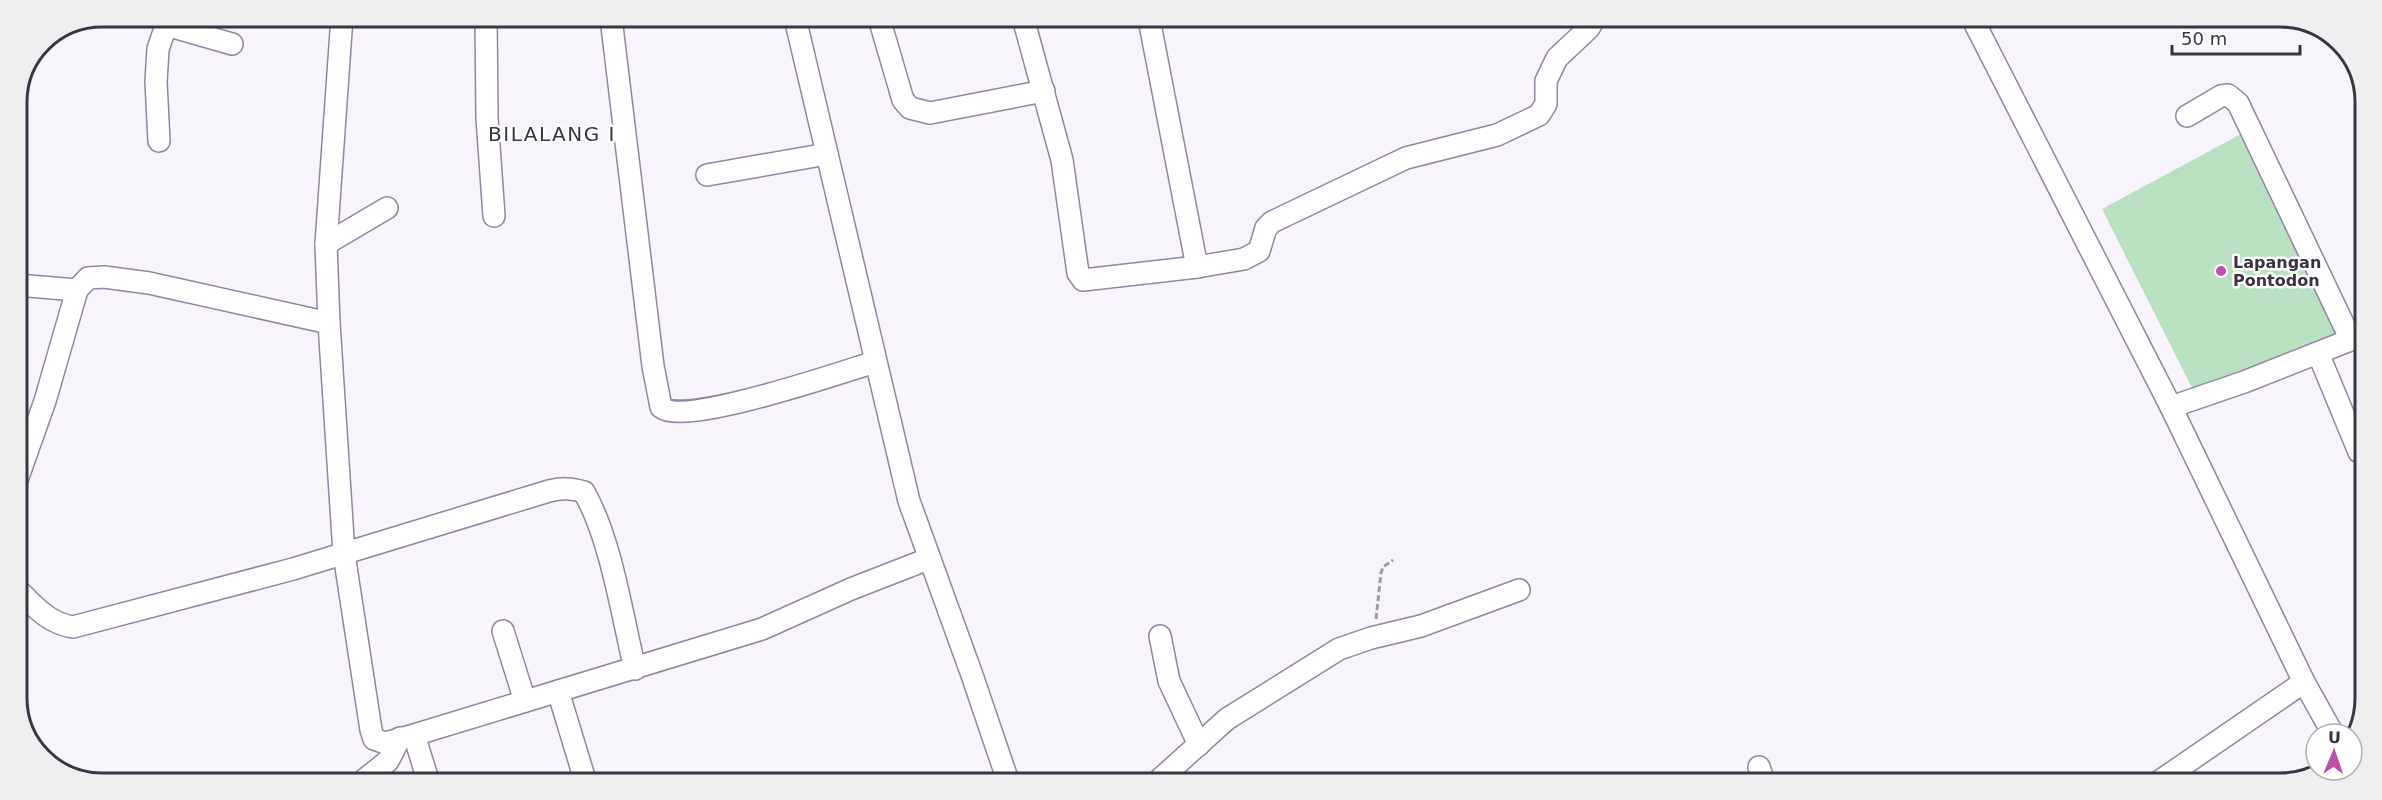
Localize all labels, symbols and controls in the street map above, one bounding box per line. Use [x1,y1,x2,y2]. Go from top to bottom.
scale bar [2172,18,2300,56]
text: 50 m [2181,28,2227,49]
district label: BILALANG I [488,122,616,146]
place label: Lapangan Pontodon [2233,253,2321,290]
marker: Lapangan Pontodon [2214,264,2228,278]
north arrow [2304,722,2364,782]
text: U [2328,728,2341,747]

